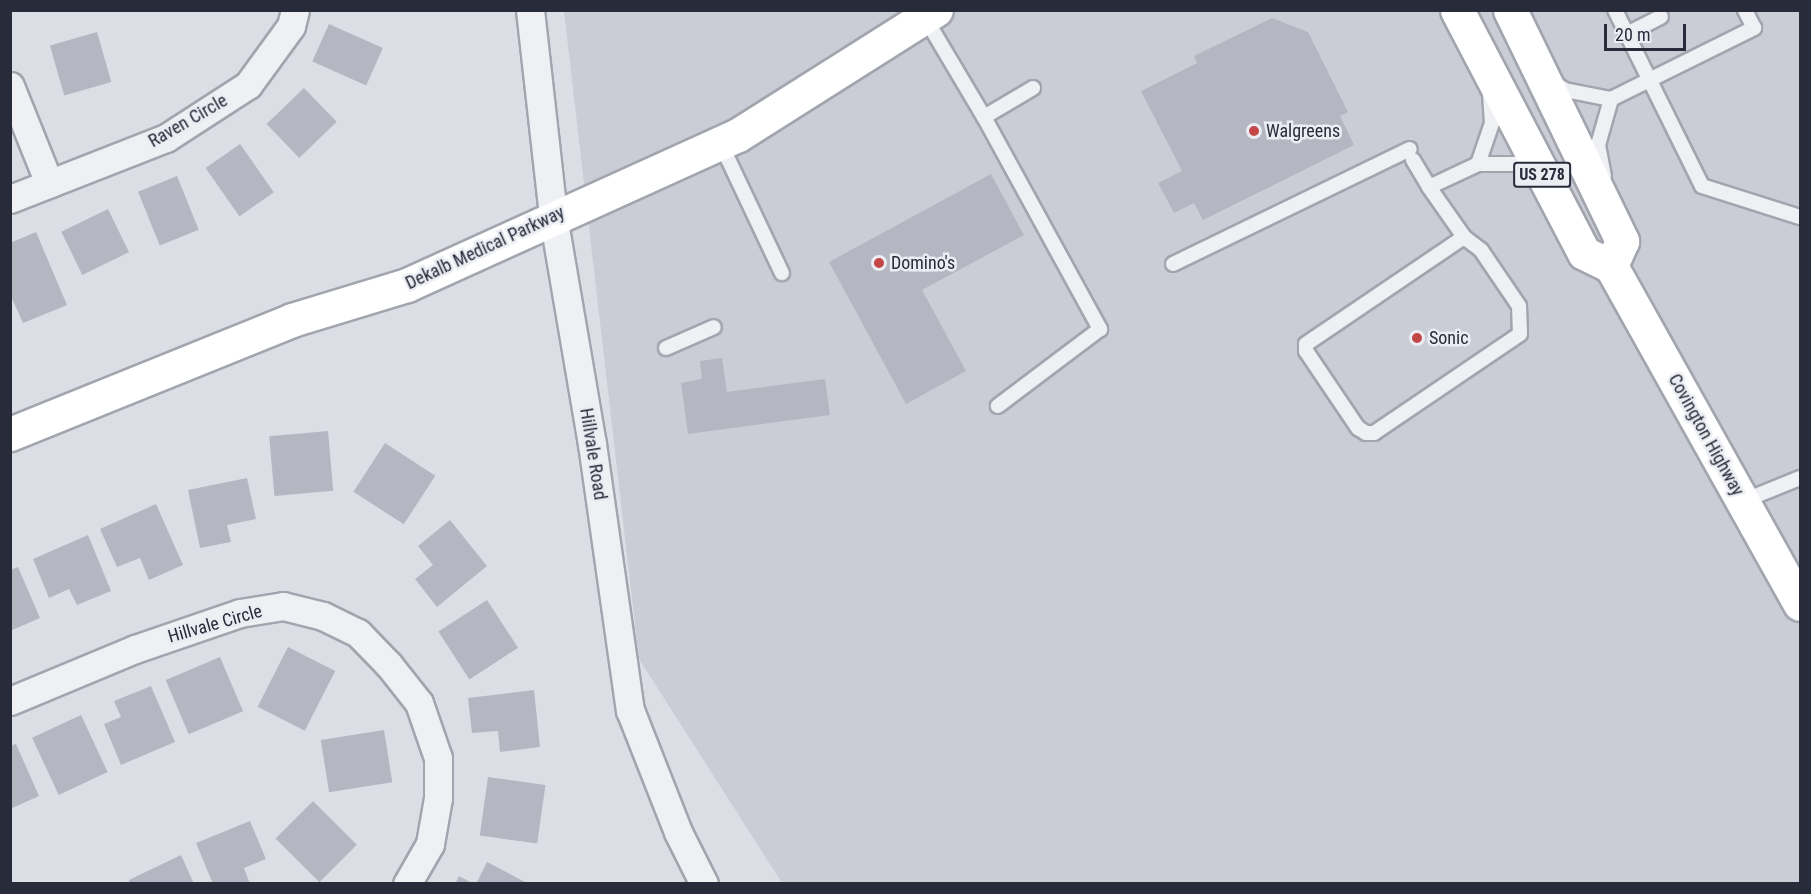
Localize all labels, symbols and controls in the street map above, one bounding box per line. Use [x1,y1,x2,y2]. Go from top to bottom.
scale bar [1607,12,1690,50]
text: 20 m [1615,24,1650,45]
street label: Raven Circle [145,90,231,152]
place label: Walgreens [1266,120,1340,142]
marker: Walgreens [1247,124,1261,138]
road number: US 278 [1512,162,1572,188]
street label: Dekalb Medical Parkway [402,202,568,294]
place label: Domino's [891,252,955,274]
marker: Domino's [872,256,886,270]
place label: Sonic [1429,327,1469,349]
marker: Sonic [1410,331,1424,345]
street label: Covington Highway [1664,370,1748,500]
street label: Hillvale Road [575,407,611,501]
street label: Hillvale Circle [165,600,265,648]

